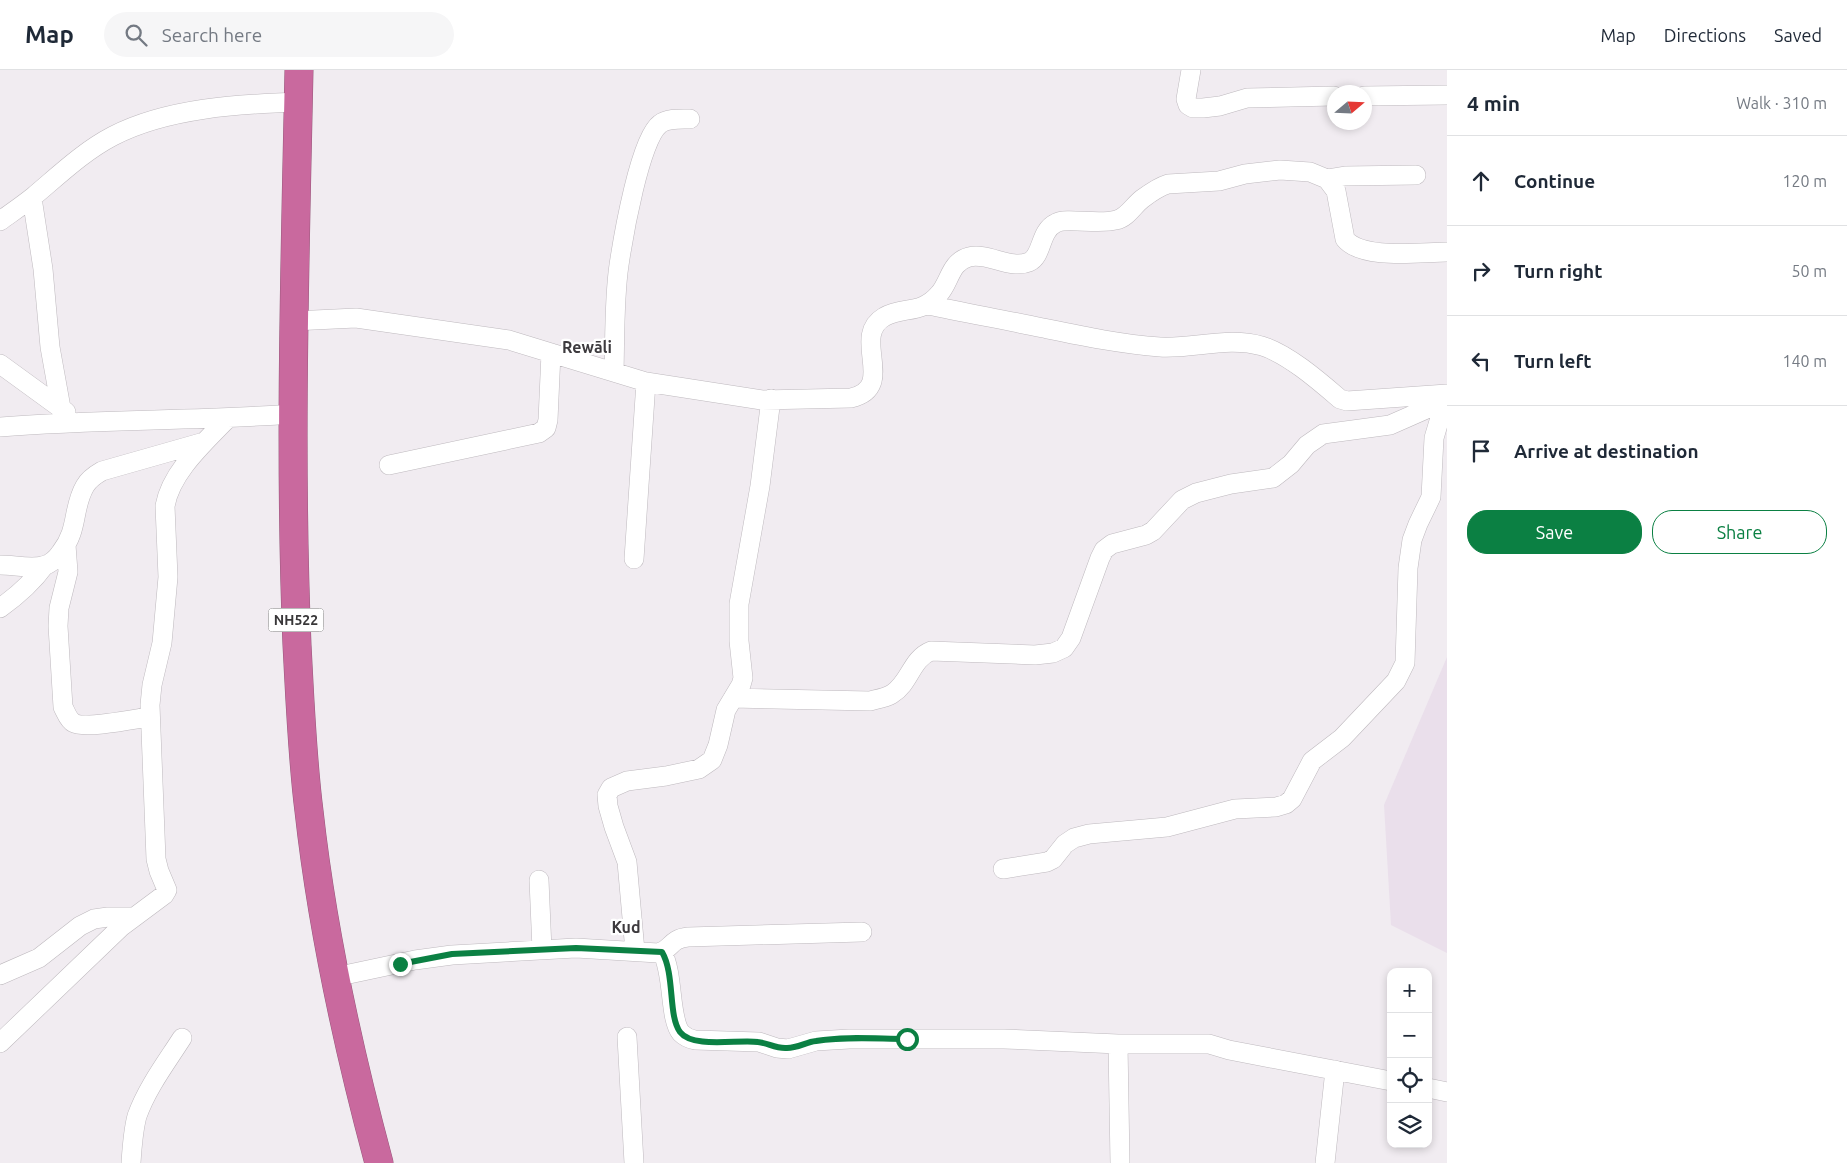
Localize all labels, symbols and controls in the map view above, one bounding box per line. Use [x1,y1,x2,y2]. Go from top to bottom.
search box [104,12,454,57]
text: Map [25,21,74,48]
icon: search [122,21,150,49]
text: Search here [162,24,262,46]
text: Map [1600,25,1636,45]
text: Directions [1664,25,1746,45]
text: Saved [1774,25,1822,45]
north arrow [1327,85,1372,130]
text: 4 min [1467,91,1520,115]
text: Walk · 310 m [1736,94,1827,112]
icon: ahead [1467,167,1495,195]
text: Continue [1514,170,1595,192]
text: 120 m [1782,172,1827,190]
icon: right [1467,257,1495,285]
text: Turn right [1514,260,1602,282]
text: 50 m [1791,262,1827,280]
district label: Rewāli [562,338,612,356]
icon: left [1467,347,1495,375]
text: Turn left [1514,350,1592,372]
text: 140 m [1782,352,1827,370]
icon: arrive [1467,437,1495,465]
text: Arrive at destination [1514,440,1699,462]
button: Save [1467,510,1642,554]
button: Share [1652,510,1827,554]
road number: NH522 [268,608,324,632]
district label: Kud [611,918,641,936]
route end [389,953,412,976]
map controls [1387,968,1432,1148]
button: + [1387,968,1432,1013]
button: − [1387,1013,1432,1058]
route start [896,1028,919,1051]
button: locate [1387,1058,1432,1103]
button: layers [1387,1103,1432,1148]

